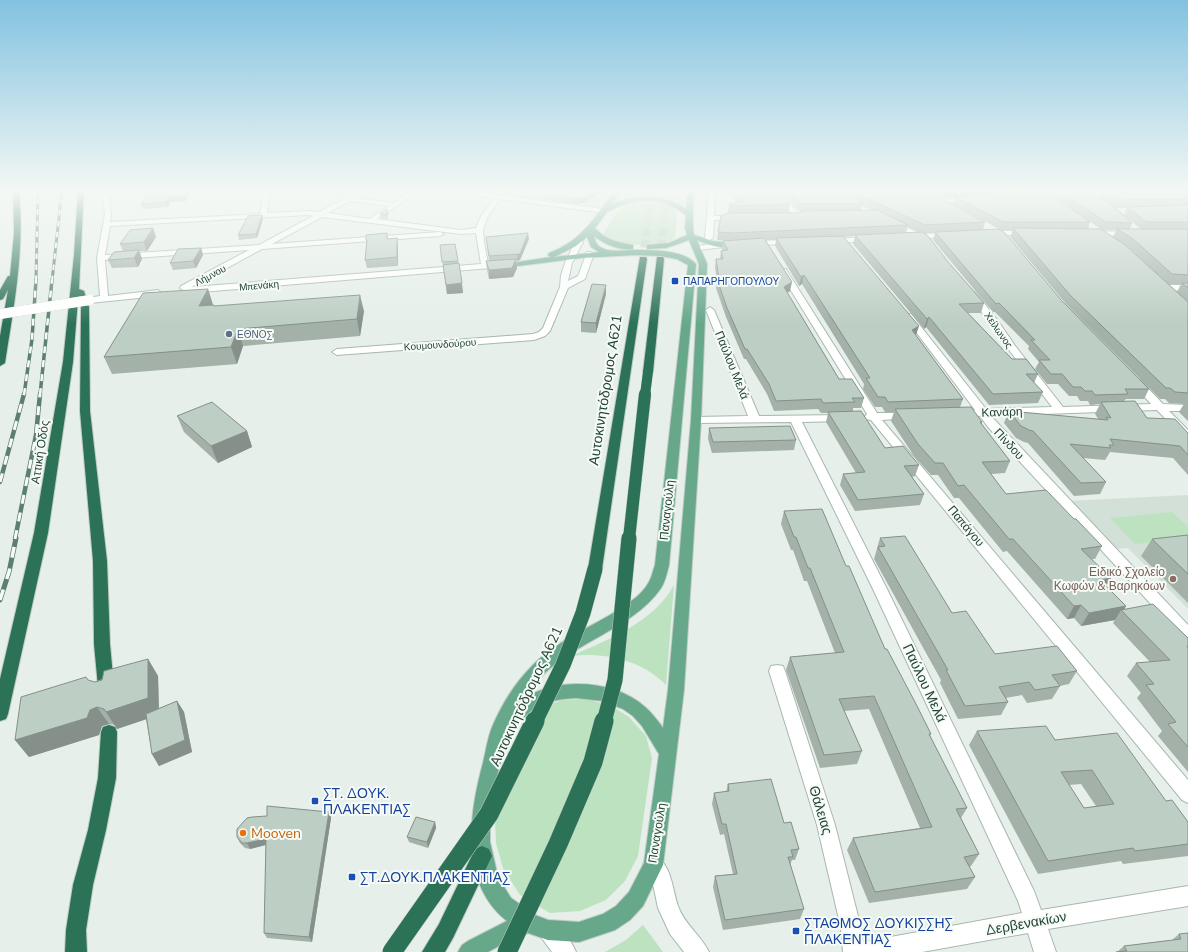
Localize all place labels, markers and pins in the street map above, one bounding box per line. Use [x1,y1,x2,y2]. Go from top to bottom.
place label: ΠΑΠΑΡΗΓΟΠΟΥΛΟΥ [683,275,779,289]
marker: ΠΑΠΑΡΗΓΟΠΟΥΛΟΥ [670,276,680,286]
place label: ΕΘΝΟΣ [237,328,272,342]
marker: ΕΘΝΟΣ [224,329,234,339]
place label: Ειδικό Σχολείο Κωφών & Βαρηκόων [1054,564,1165,594]
marker: Ειδικό Σχολείο Κωφών & Βαρηκόων [1168,574,1178,584]
place label: ΣΤ. ΔΟΥΚ. ΠΛΑΚΕΝΤΙΑΣ [323,784,411,819]
marker: ΣΤ. ΔΟΥΚ. ΠΛΑΚΕΝΤΙΑΣ [310,796,320,806]
place label: Mooven [251,824,301,843]
marker: Mooven [238,828,248,838]
place label: ΣΤ.ΔΟΥΚ.ΠΛΑΚΕΝΤΙΑΣ [360,868,510,887]
marker: ΣΤ.ΔΟΥΚ.ΠΛΑΚΕΝΤΙΑΣ [347,872,357,882]
place label: ΣΤΑΘΜΟΣ ΔΟΥΚΙΣΣΗΣ ΠΛΑΚΕΝΤΙΑΣ [804,914,953,949]
marker: ΣΤΑΘΜΟΣ ΔΟΥΚΙΣΣΗΣ ΠΛΑΚΕΝΤΙΑΣ [791,926,801,936]

